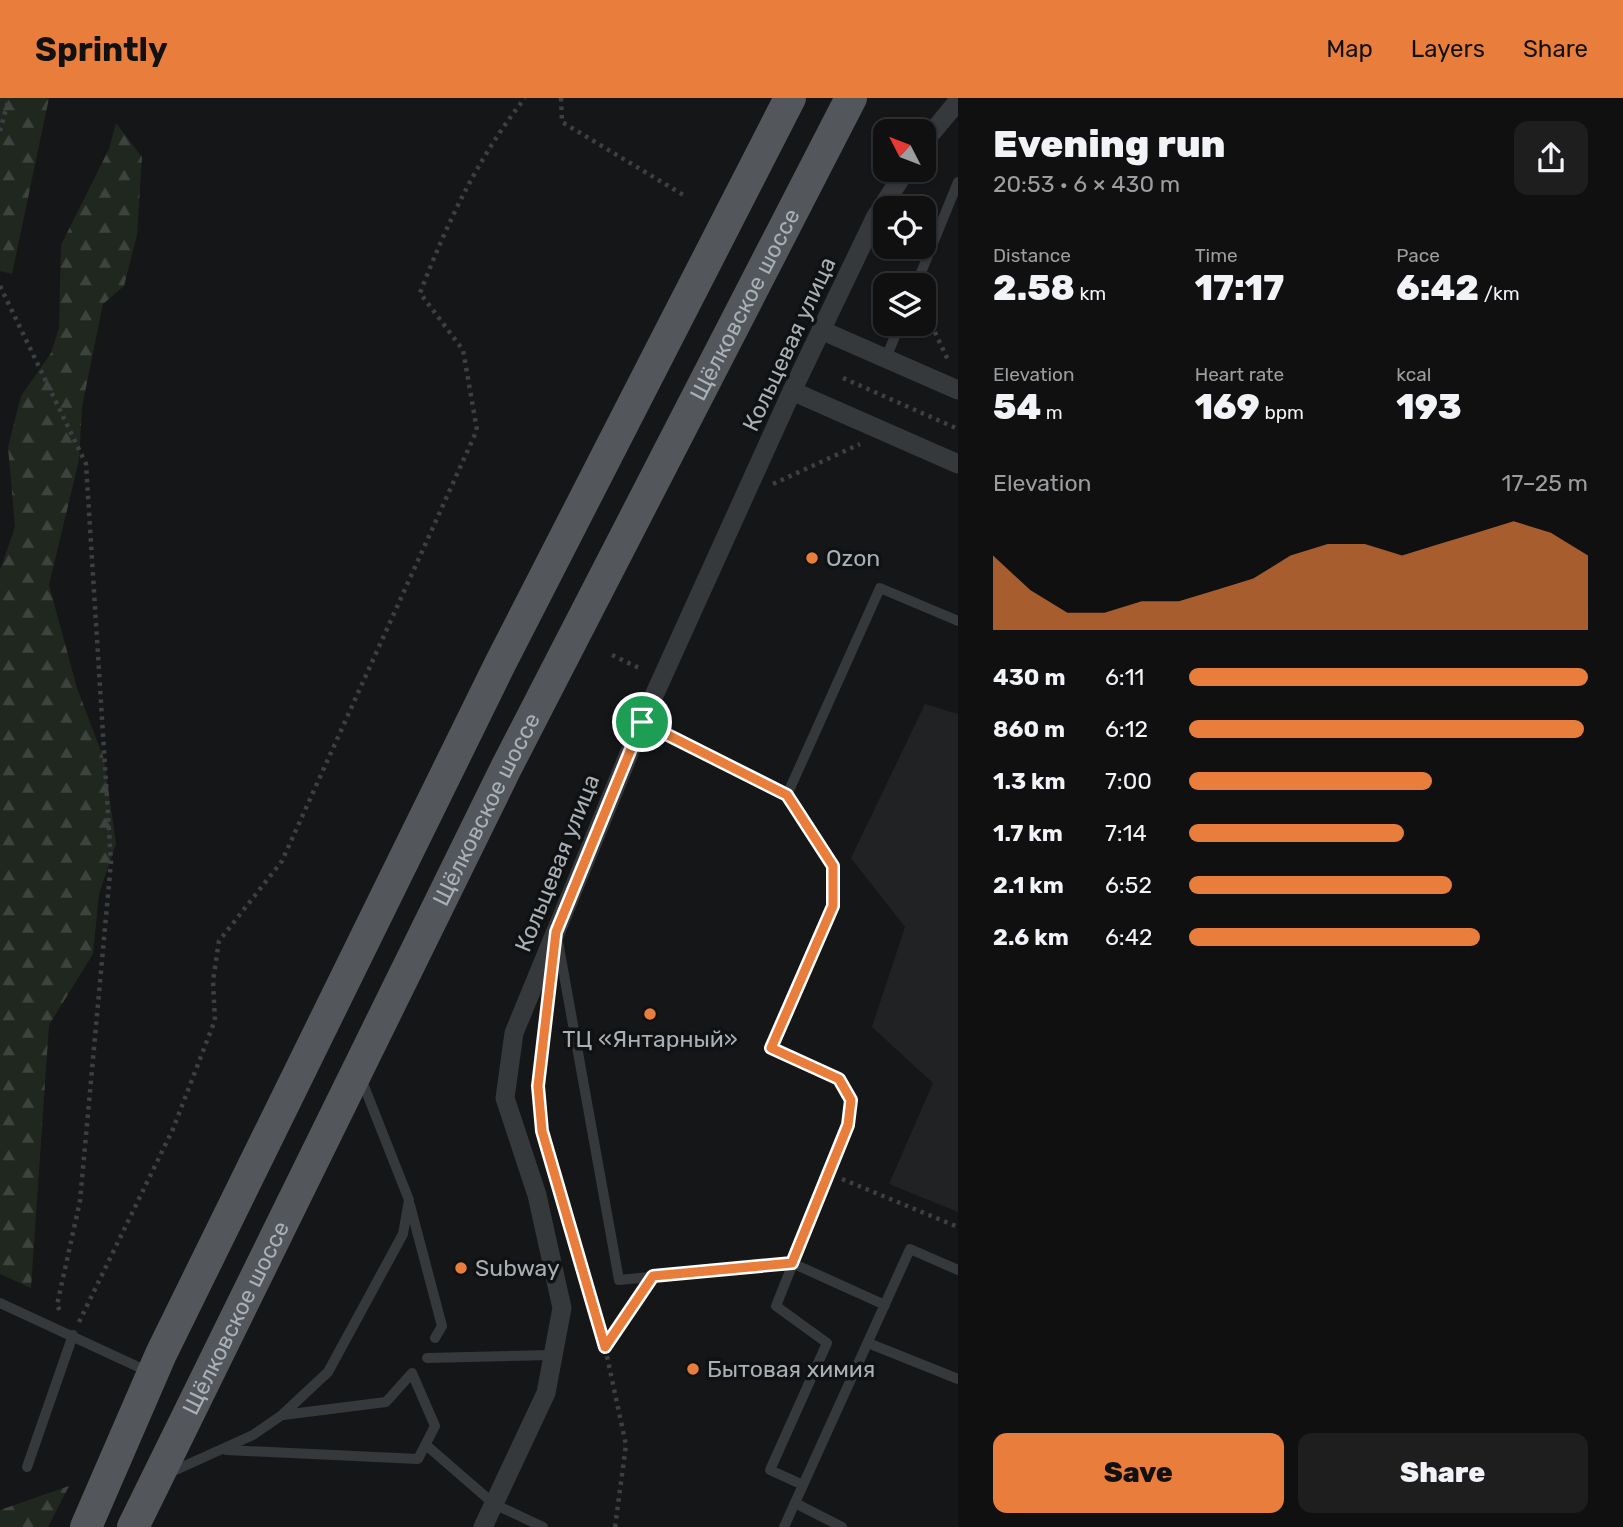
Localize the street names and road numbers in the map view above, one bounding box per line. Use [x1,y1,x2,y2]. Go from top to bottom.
street label: Щёлковское шоссе [684,204,806,405]
street label: Кольцевая улица [736,252,842,436]
street label: Щёлковское шоссе [426,708,546,910]
street label: Кольцевая улица [509,770,605,956]
street label: Щёлковское шоссе [176,1216,295,1419]

